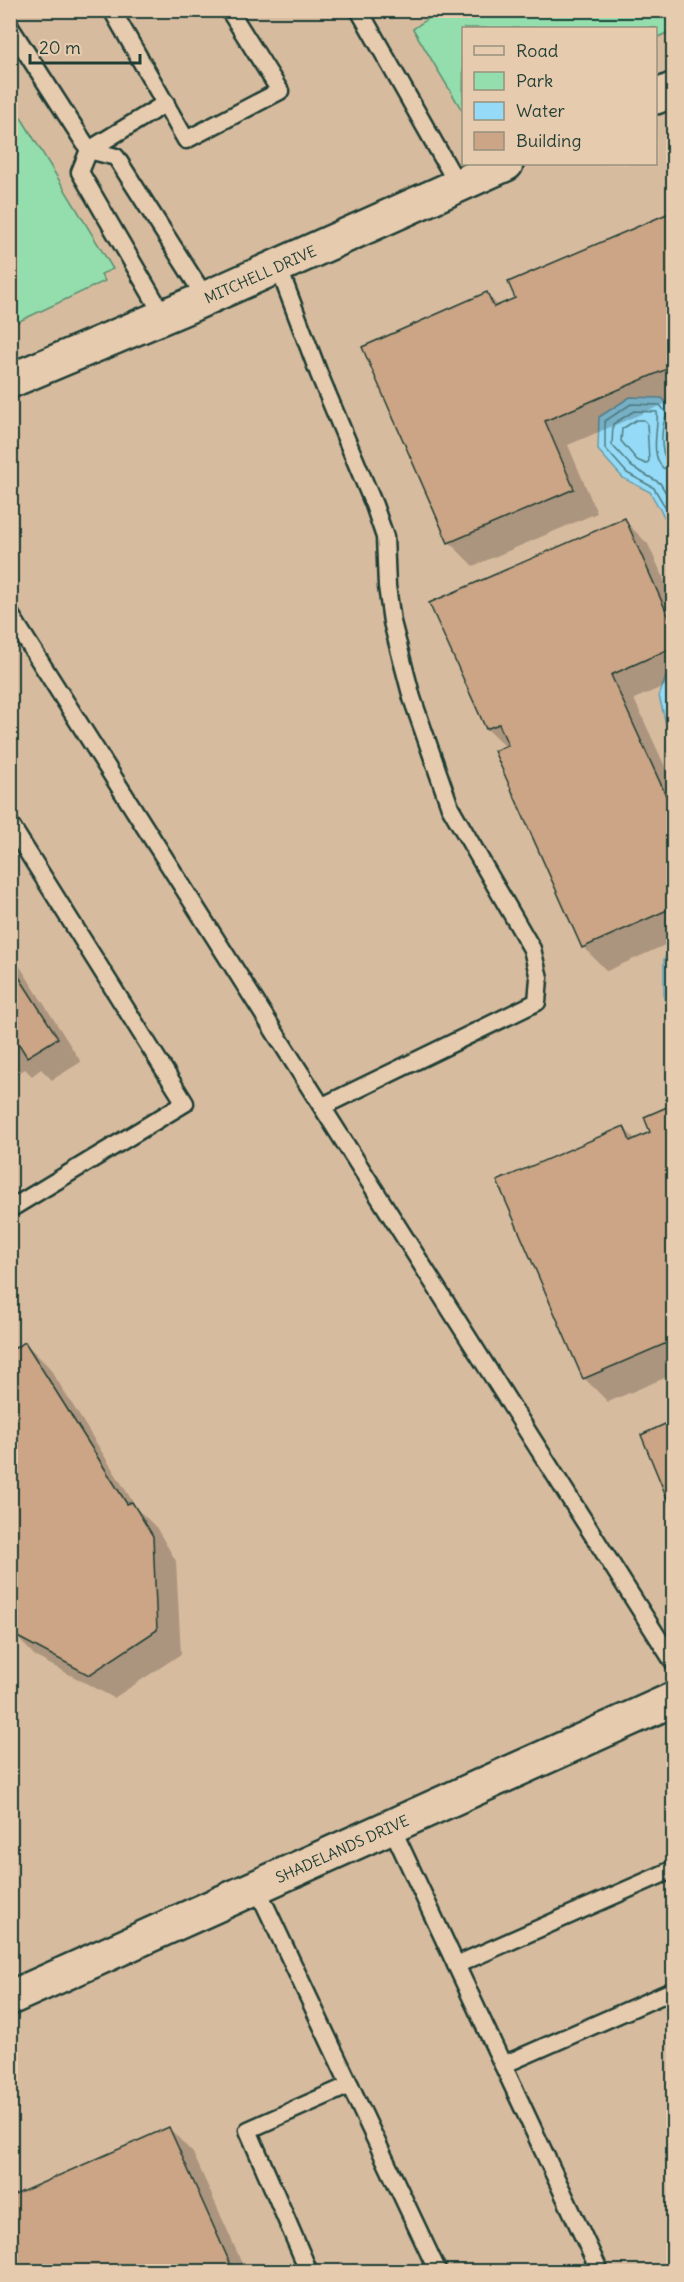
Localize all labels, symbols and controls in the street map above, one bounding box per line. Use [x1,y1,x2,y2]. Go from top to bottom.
scale bar [30,27,140,65]
legend [462,27,657,165]
text: 20 m [39,36,81,59]
text: Road [516,39,559,62]
text: Park [516,69,553,92]
text: Water [516,99,566,122]
text: Building [516,129,581,152]
street label: MITCHELL DRIVE [201,241,319,307]
street label: SHADELANDS DRIVE [272,1810,412,1887]

